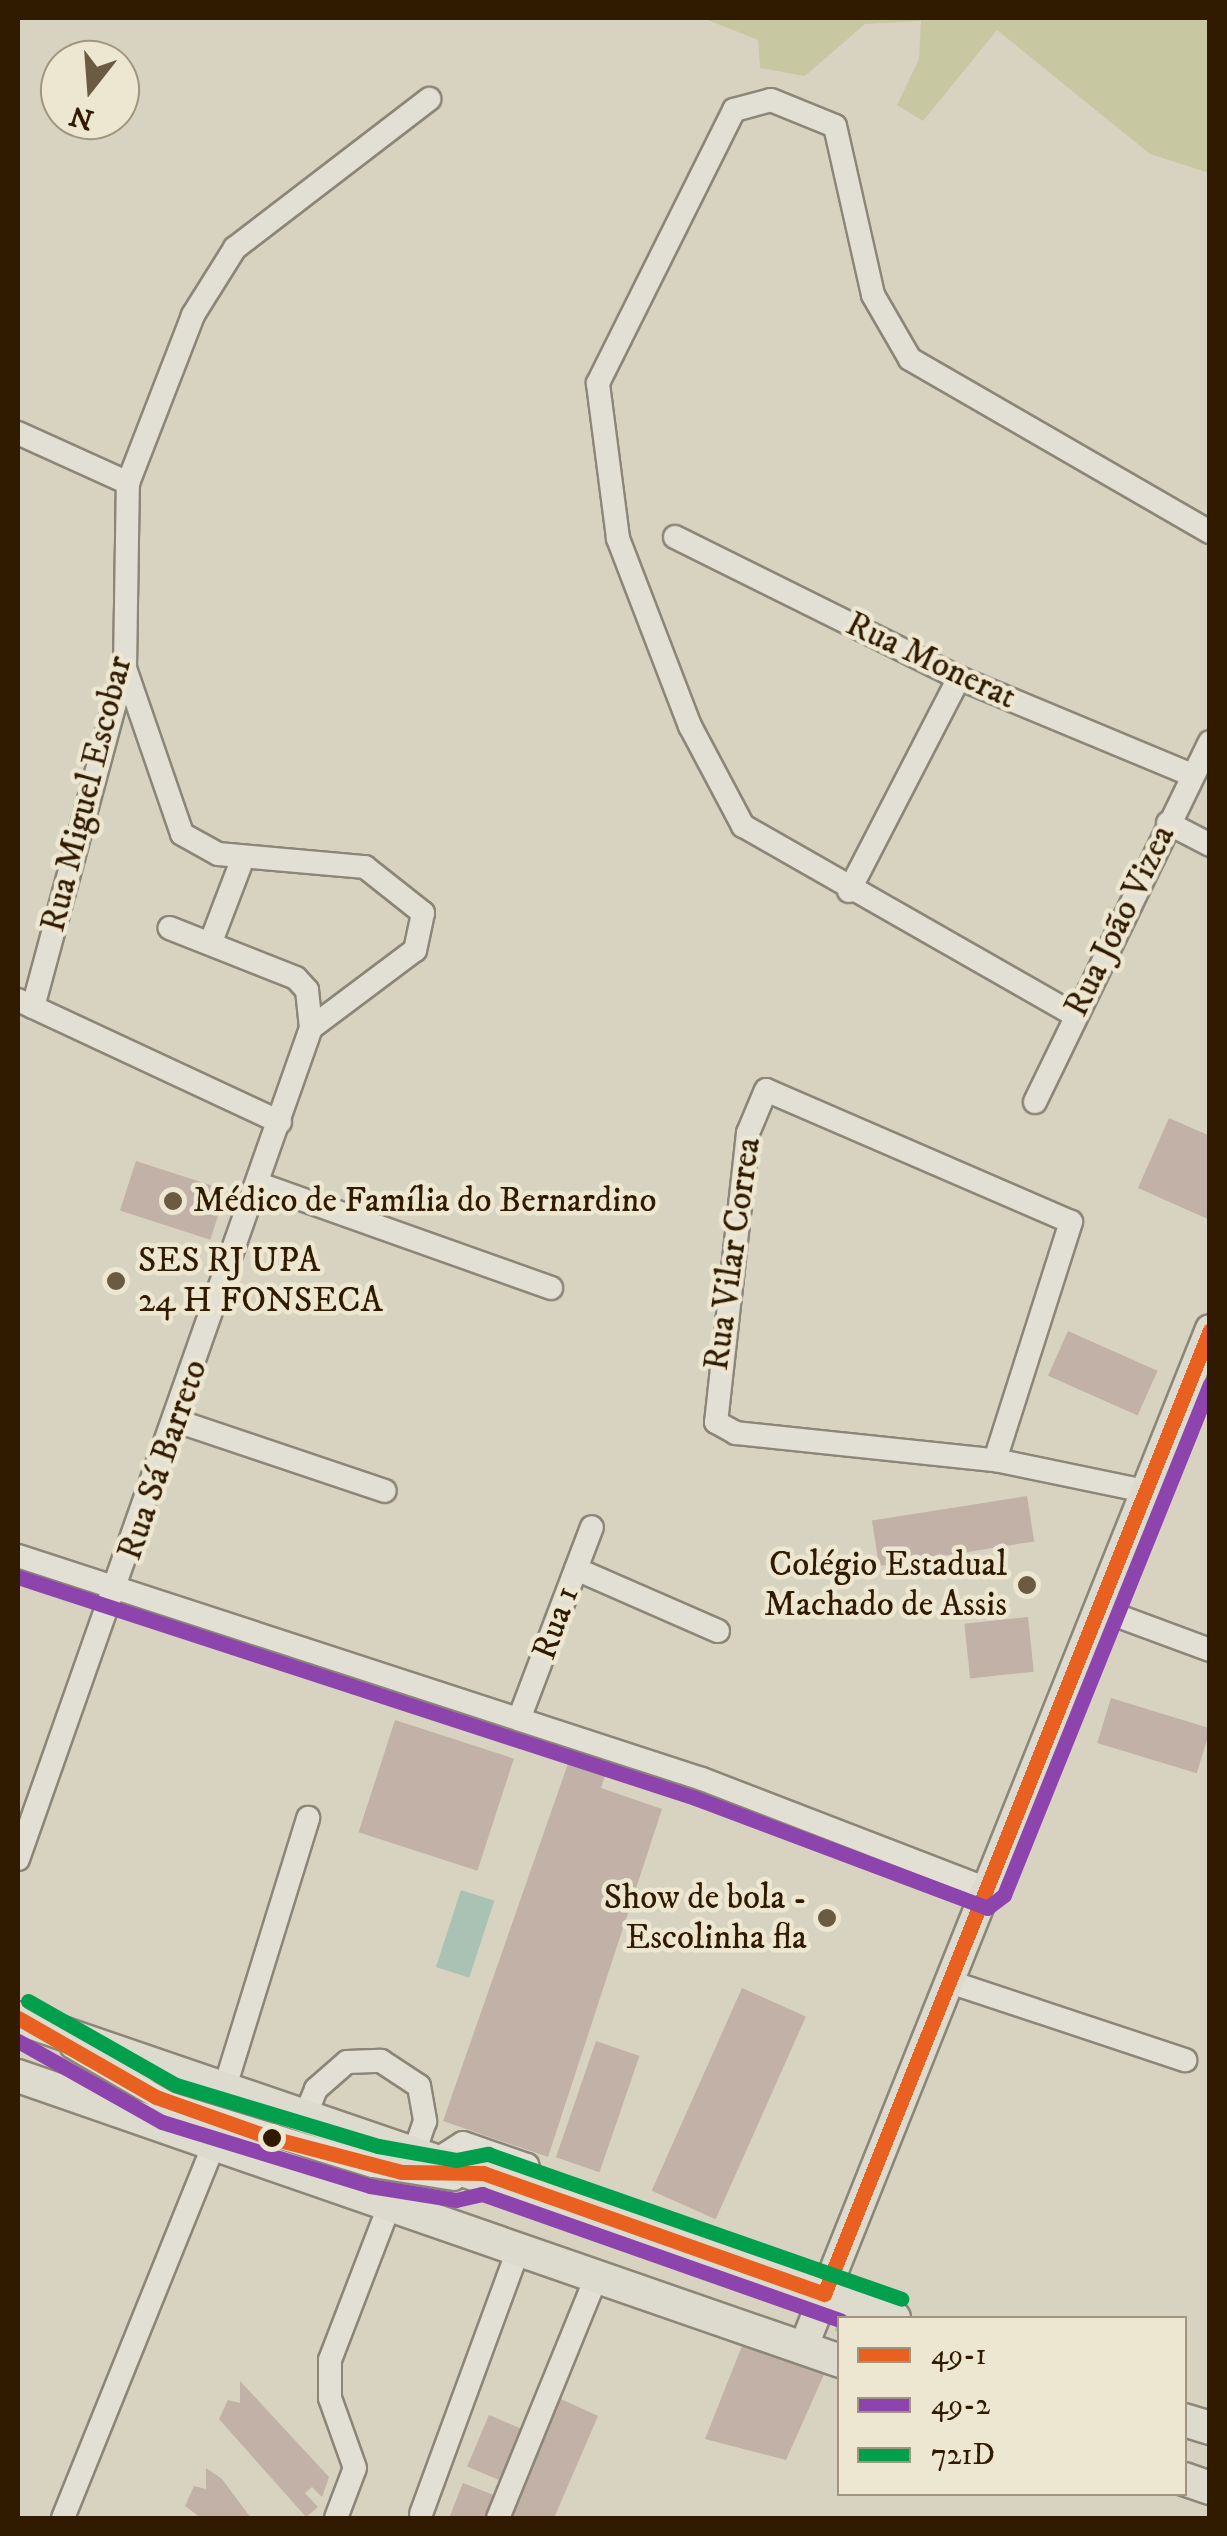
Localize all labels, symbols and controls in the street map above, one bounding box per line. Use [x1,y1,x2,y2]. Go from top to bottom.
north arrow [40,40,140,140]
text: N [66,97,98,137]
street label: Rua Monerat [839,603,1023,719]
street label: Rua Miguel Escobar [32,652,142,936]
street label: Rua João Vizea [1056,818,1184,1024]
street label: Rua Vilar Correa [696,1135,770,1373]
place label: Médico de Família do Bernardino [193,1180,656,1222]
marker: Médico de Família do Bernardino [162,1190,184,1212]
place label: SES RJ UPA 24 H FONSECA [138,1240,383,1322]
marker: SES RJ UPA 24 H FONSECA [103,1268,129,1294]
street label: Rua Sá Barreto [109,1354,217,1566]
place label: Colégio Estadual Machado de Assis [764,1544,1007,1626]
marker: Colégio Estadual Machado de Assis [1016,1574,1038,1596]
street label: Rua 1 [523,1580,589,1666]
place label: Show de bola - Escolinha fla [604,1877,807,1959]
marker: Show de bola - Escolinha fla [816,1907,838,1929]
unlabelled marker [262,2128,282,2148]
legend [837,2316,1187,2496]
text: 49-1 [931,2337,986,2374]
text: 49-2 [931,2387,990,2424]
text: 721D [931,2437,995,2474]

